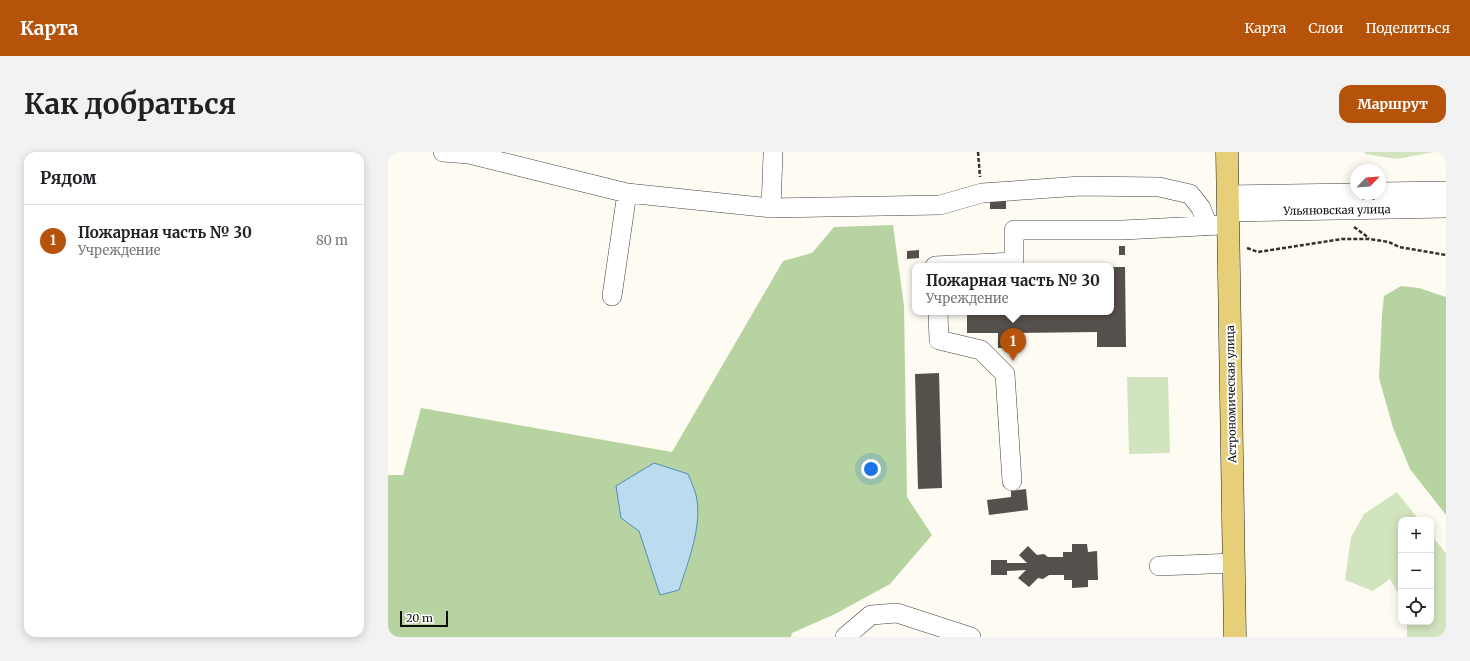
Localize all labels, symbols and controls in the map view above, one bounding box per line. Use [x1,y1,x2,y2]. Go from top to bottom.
text: Карта [20,16,78,40]
text: Карта [1244,19,1286,37]
text: Слои [1308,19,1343,37]
text: Поделиться [1365,19,1450,37]
button: Маршрут [1339,85,1446,123]
text: Как добраться [24,86,236,122]
north arrow [1350,164,1386,200]
text: Рядом [40,167,96,189]
street label: Ульяновская улица [1282,202,1391,218]
text: Пожарная часть № 30 [78,223,252,242]
text: 1 [50,232,56,249]
text: 80 m [316,232,348,249]
text: Учреждение [78,242,160,259]
popup [912,263,1114,315]
text: Пожарная часть № 30 [926,271,1100,290]
text: Учреждение [926,290,1009,307]
street label: Астрономическая улица [1223,325,1239,464]
pin: 1 [1000,328,1026,361]
your location [861,459,881,479]
map controls [1398,517,1434,625]
button: + [1398,517,1434,553]
button: − [1398,553,1434,589]
button: locate [1398,589,1434,625]
scale bar [400,609,448,628]
text: 20 m [406,611,433,625]

